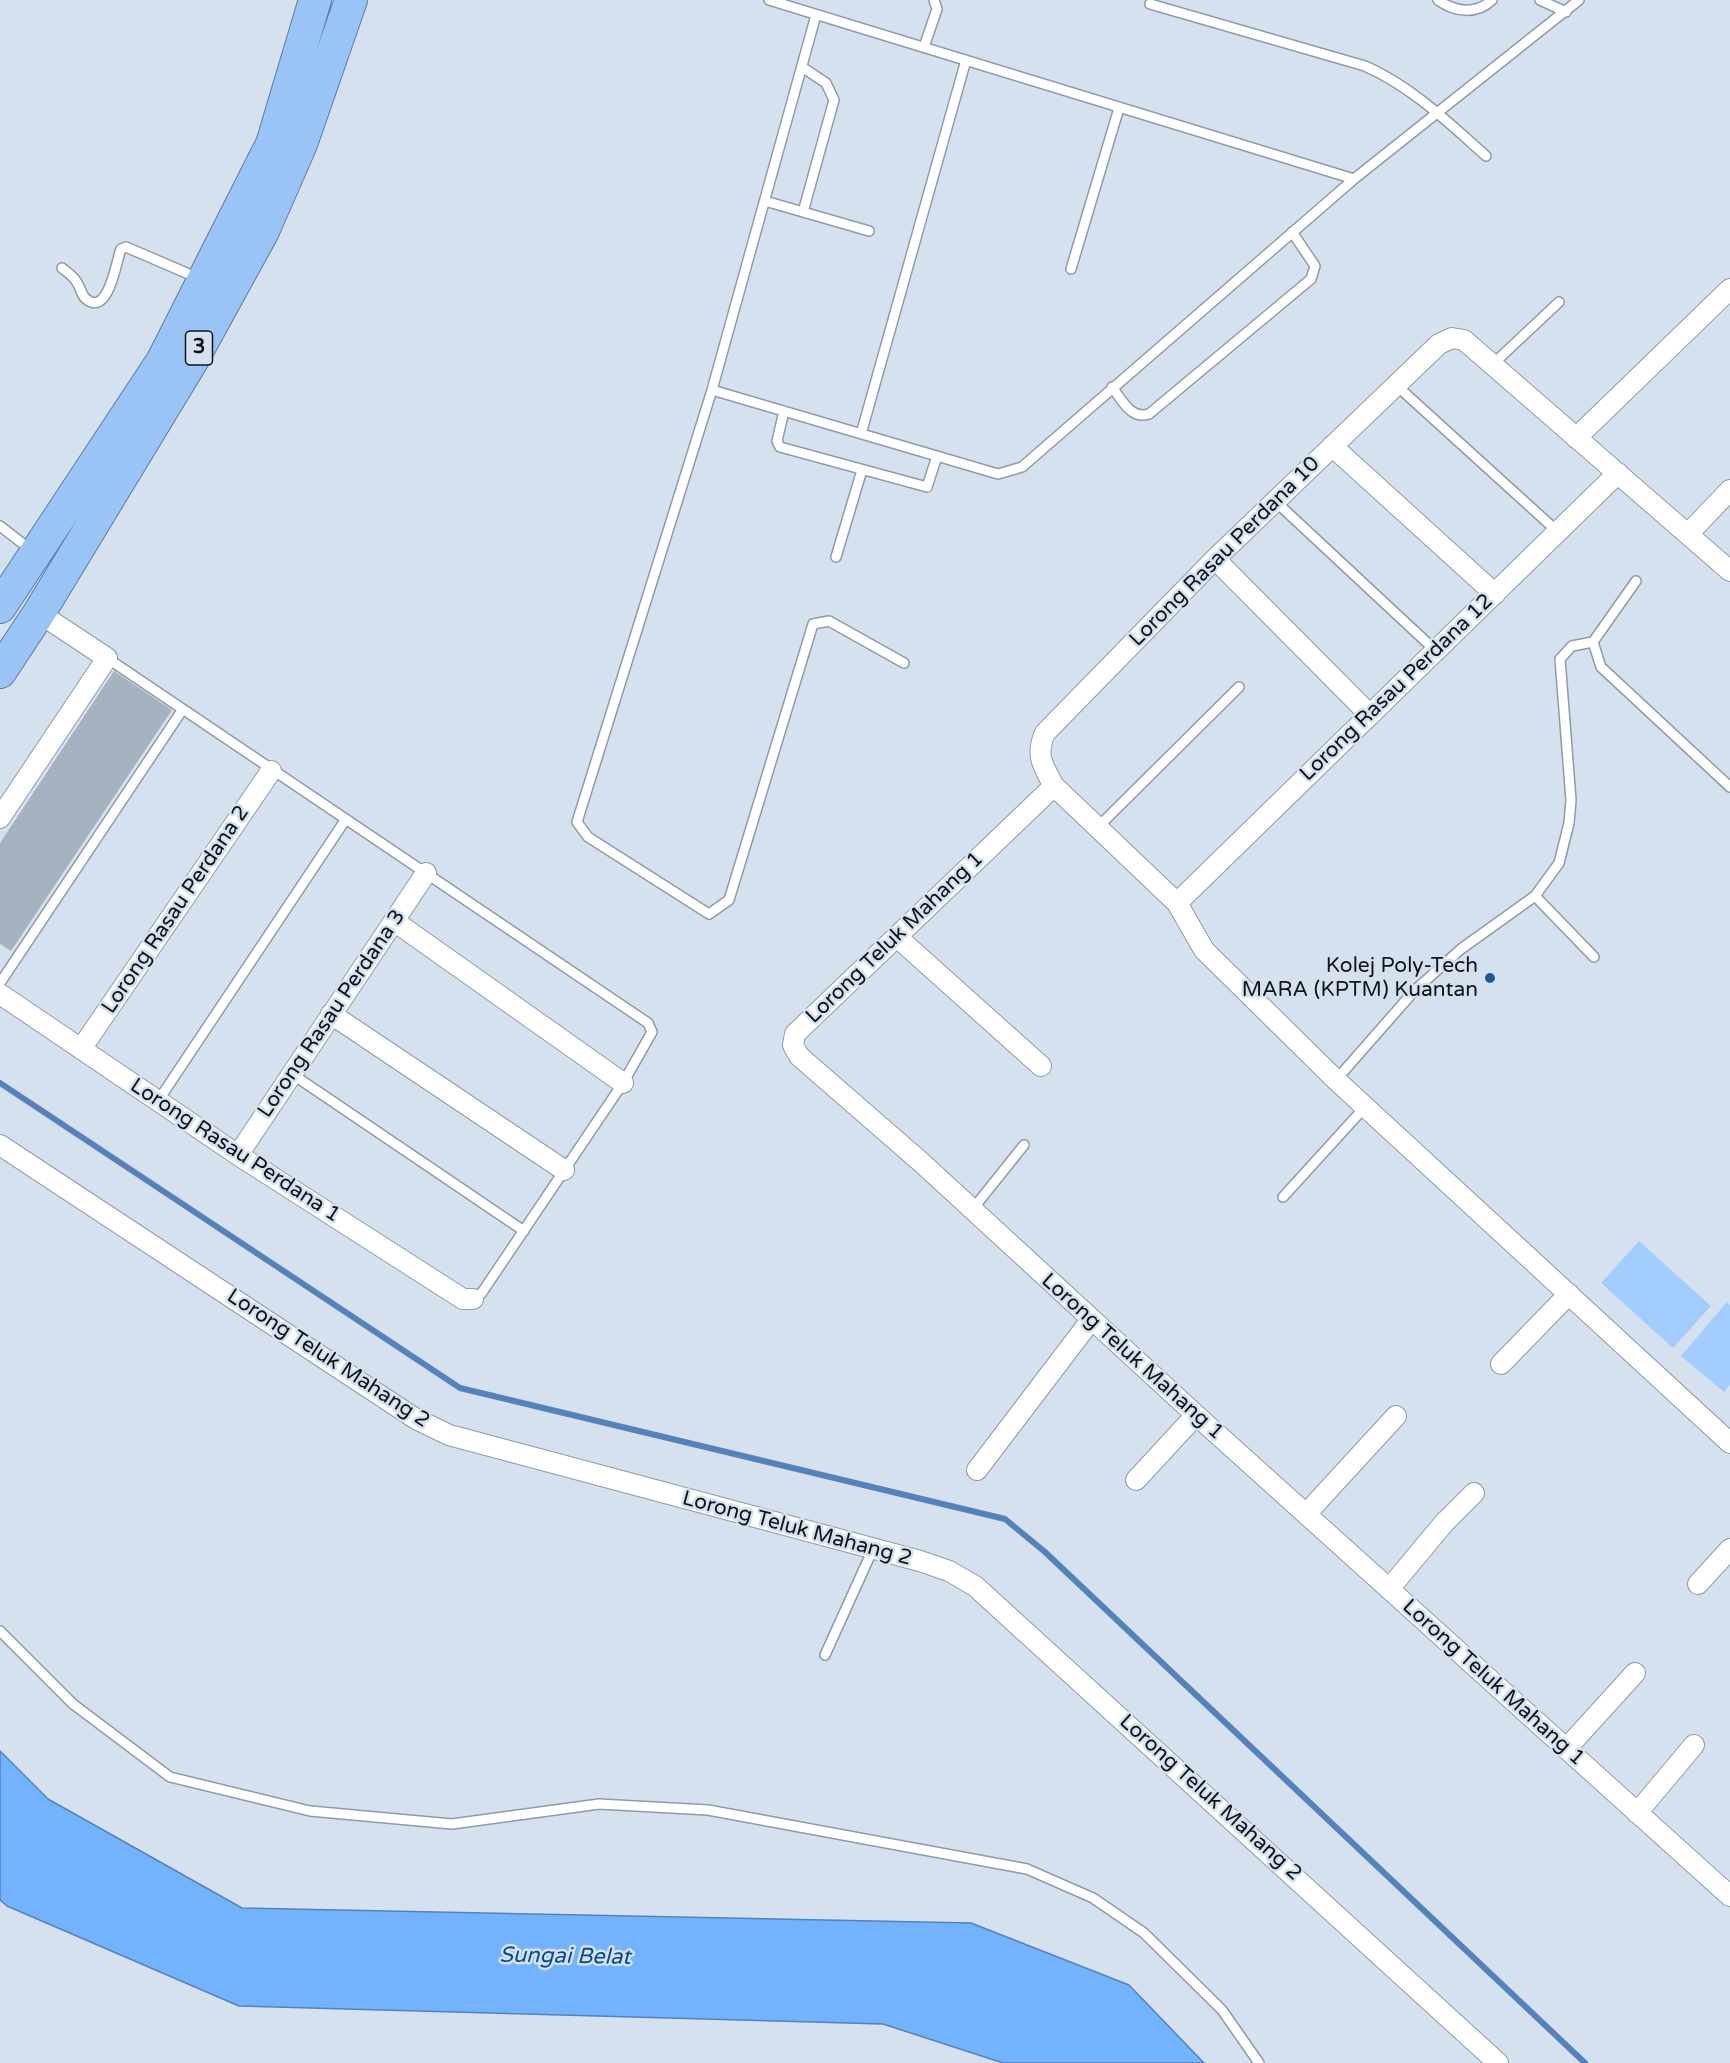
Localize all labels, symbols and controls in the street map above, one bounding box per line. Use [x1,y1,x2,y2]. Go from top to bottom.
road number: 3 [186,331,212,365]
street label: Lorong Rasau Perdana 10 [1125,452,1325,652]
street label: Lorong Rasau Perdana 12 [1295,589,1499,787]
street label: Lorong Rasau Perdana 2 [97,801,255,1019]
street label: Lorong Teluk Mahang 1 [801,847,989,1029]
street label: Lorong Rasau Perdana 3 [253,905,411,1123]
place label: Kolej Poly-Tech MARA (KPTM) Kuantan [1242,953,1478,1003]
marker: Kolej Poly-Tech MARA (KPTM) Kuantan [1483,971,1497,985]
street label: Lorong Rasau Perdana 1 [125,1074,345,1228]
street label: Lorong Teluk Mahang 1 [1036,1269,1228,1445]
street label: Lorong Teluk Mahang 2 [222,1284,434,1434]
street label: Lorong Teluk Mahang 2 [680,1486,914,1572]
street label: Lorong Teluk Mahang 1 [1397,1595,1589,1771]
street label: Lorong Teluk Mahang 2 [1114,1710,1306,1886]
water label: Sungai Belat [499,1943,631,1971]

